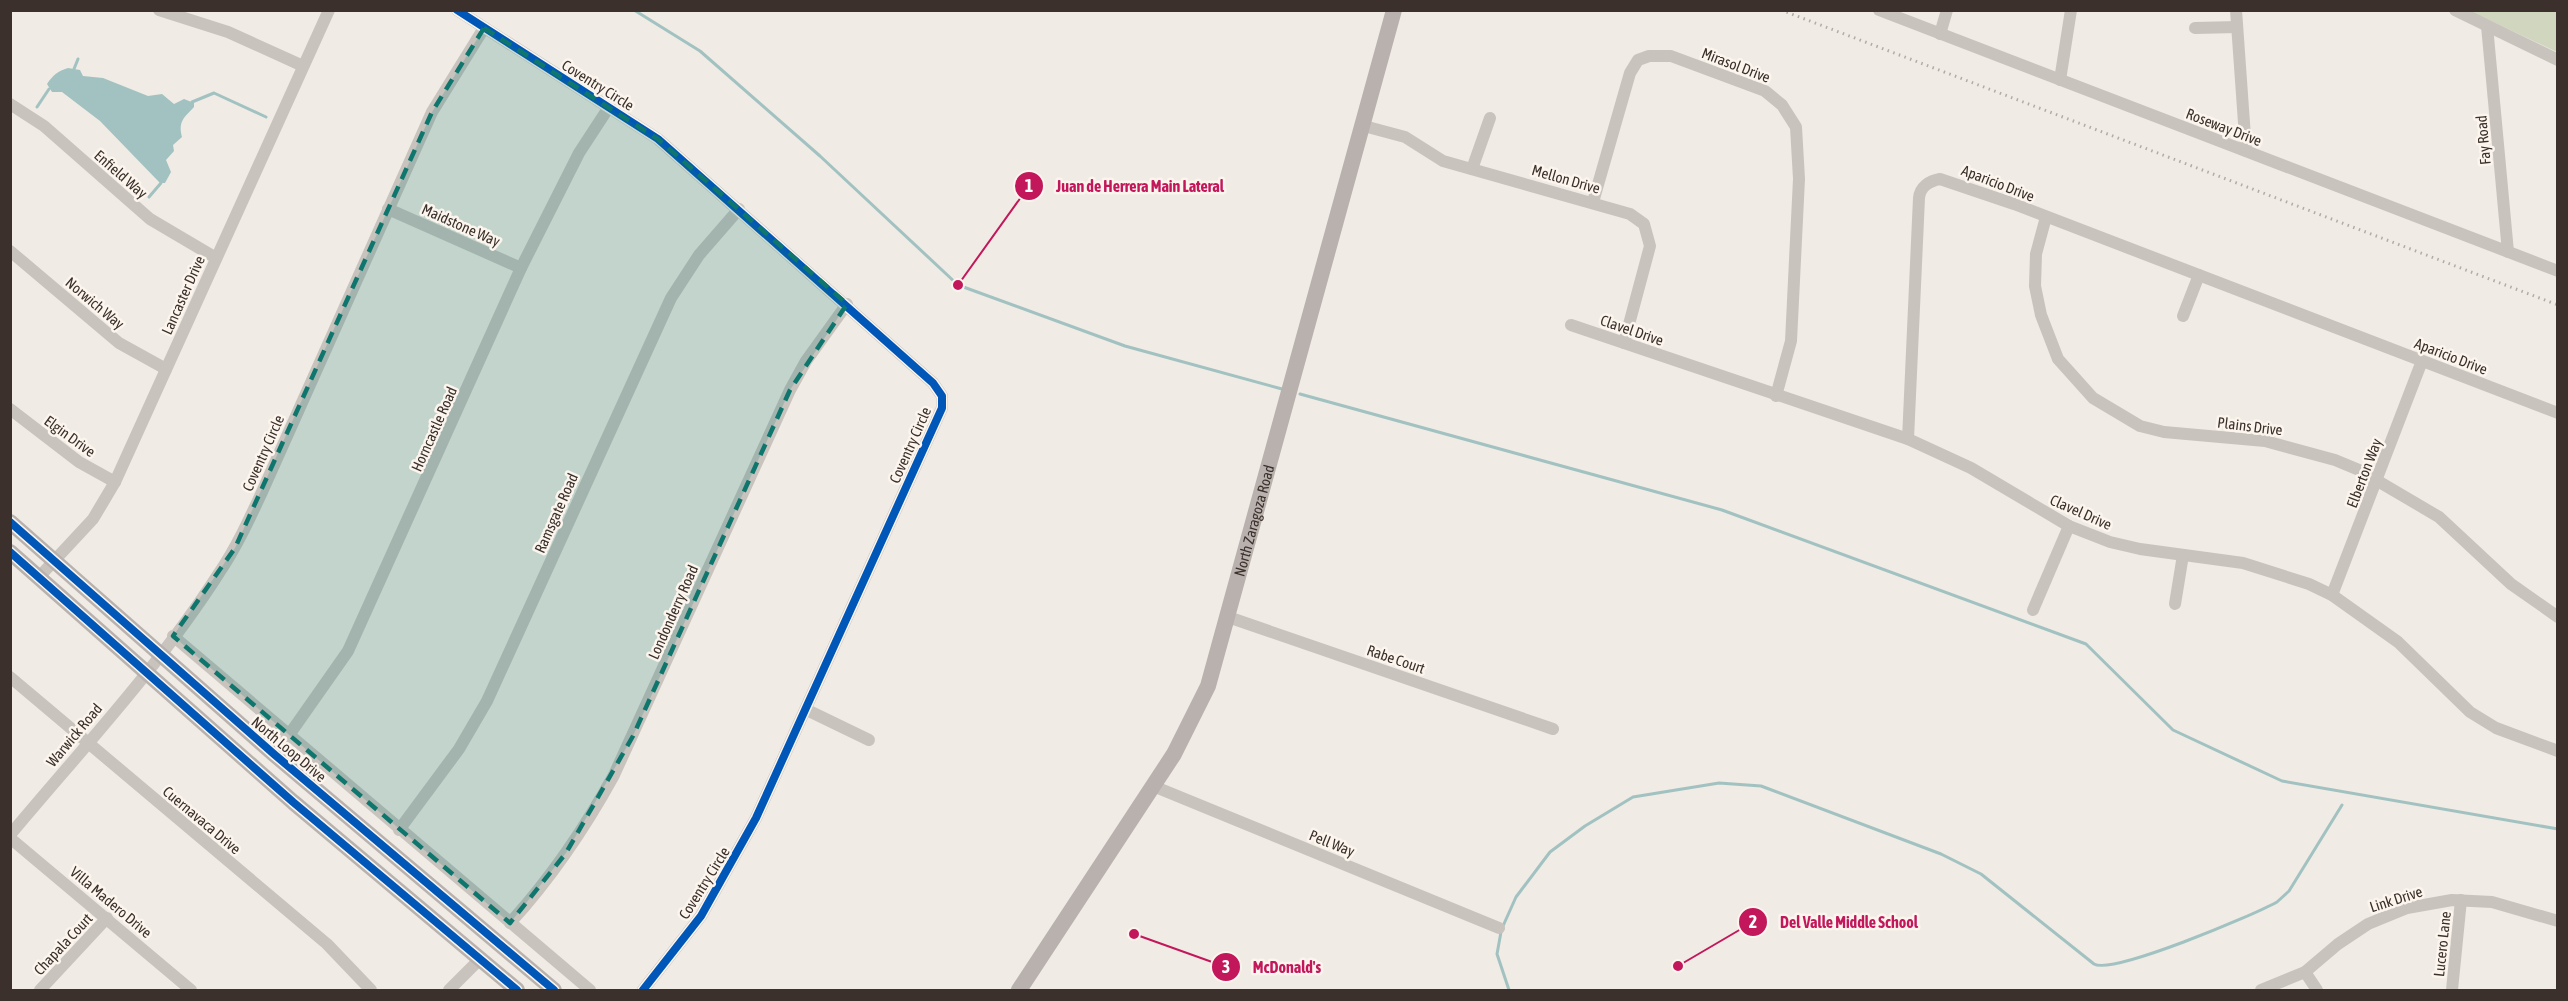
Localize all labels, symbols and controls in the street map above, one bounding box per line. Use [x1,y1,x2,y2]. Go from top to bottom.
street label: Mirasol Drive [1699,44,1773,86]
street label: Coventry Circle [559,56,637,114]
street label: Roseway Drive [2184,105,2264,149]
street label: Fay Road [2472,115,2494,165]
street label: Enfield Way [91,146,151,202]
street label: Mellon Drive [1530,161,1602,197]
street label: Aparicio Drive [1959,161,2037,205]
callout: Juan de Herrera Main Lateral [1014,169,1236,203]
text: 1 [1025,175,1033,196]
text: Juan de Herrera Main Lateral [1055,177,1225,195]
street label: Maidstone Way [419,200,503,250]
street label: Lancaster Drive [158,253,208,337]
street label: Norwich Way [62,274,128,332]
street label: Clavel Drive [1598,311,1666,349]
street label: Aparicio Drive [2412,334,2490,378]
street label: Horncastle Road [408,384,460,474]
street label: Coventry Circle [886,404,934,486]
street label: Elgin Drive [41,412,99,460]
street label: Coventry Circle [239,412,287,494]
street label: Plains Drive [2216,414,2284,438]
street label: Elberton Way [2343,436,2385,510]
street label: North Zaragoza Road [1230,463,1277,578]
street label: Ramsgate Road [531,471,581,555]
street label: Clavel Drive [2048,491,2115,533]
street label: Londonderry Road [645,562,701,662]
street label: Rabe Court [1365,641,1427,677]
street label: Warwick Road [43,700,105,770]
street label: North Loop Drive [248,713,330,785]
street label: Cuernavaca Drive [160,783,244,858]
street label: Pell Way [1307,826,1357,860]
street label: Coventry Circle [675,844,733,922]
street label: Villa Madero Drive [67,863,155,941]
street label: Link Drive [2368,882,2425,915]
callout: Del Valle Middle School [1738,905,1930,939]
street label: Chapala Court [30,910,96,978]
street label: Lucero Lane [2430,910,2454,978]
text: 2 [1749,911,1757,932]
text: Del Valle Middle School [1780,913,1919,931]
callout: McDonald's [1211,950,1333,984]
text: 3 [1222,956,1230,977]
text: McDonald's [1253,958,1321,976]

